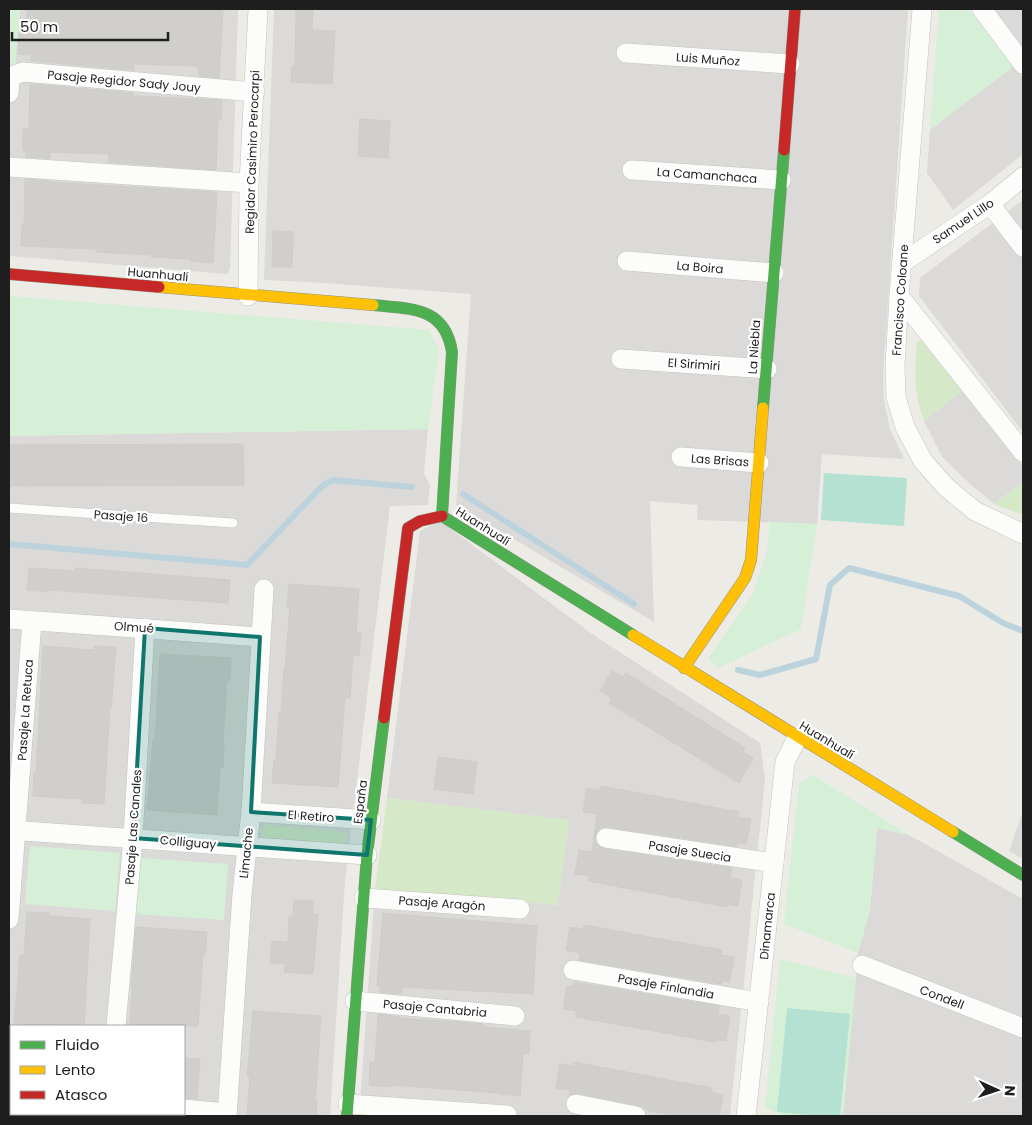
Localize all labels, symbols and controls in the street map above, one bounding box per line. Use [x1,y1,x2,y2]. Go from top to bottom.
scale bar [12,10,169,42]
text: 50 m [20,16,58,37]
street label: Luis Muñoz [675,48,741,70]
street label: Pasaje Regidor Sady Jouy [47,66,202,96]
street label: Regidor Casimiro Perocarpi [241,70,263,234]
street label: La Camanchaca [656,163,758,187]
street label: Samuel Lillo [929,194,997,248]
street label: Francisco Coloane [888,244,912,356]
street label: La Boira [676,256,724,278]
street label: Huanhualí [127,263,189,285]
street label: La Niebla [744,319,764,375]
street label: El Sirimiri [667,354,721,374]
street label: Las Brisas [690,449,750,471]
street label: Huanhualí [453,503,513,549]
street label: Pasaje 16 [93,506,149,526]
street label: Olmué [114,617,154,637]
street label: Pasaje La Retuca [13,659,37,761]
street label: Huanhualí [796,717,858,763]
street label: Pasaje Las Canales [120,769,146,885]
street label: España [349,779,371,825]
street label: El Retiro [287,806,335,826]
street label: Limache [235,827,257,879]
street label: Colliguay [159,831,217,853]
street label: Pasaje Suecia [647,836,733,866]
street label: Pasaje Aragón [398,891,486,915]
street label: Dinamarca [755,892,779,960]
street label: Pasaje Finlandia [616,969,716,1003]
street label: Condell [917,981,967,1013]
street label: Pasaje Cantabria [382,995,488,1021]
legend [10,1025,185,1115]
text: Fluido [55,1034,99,1055]
text: Lento [55,1059,95,1080]
north arrow [972,1065,1022,1115]
text: Atasco [55,1084,107,1105]
text: N [1000,1085,1020,1096]

